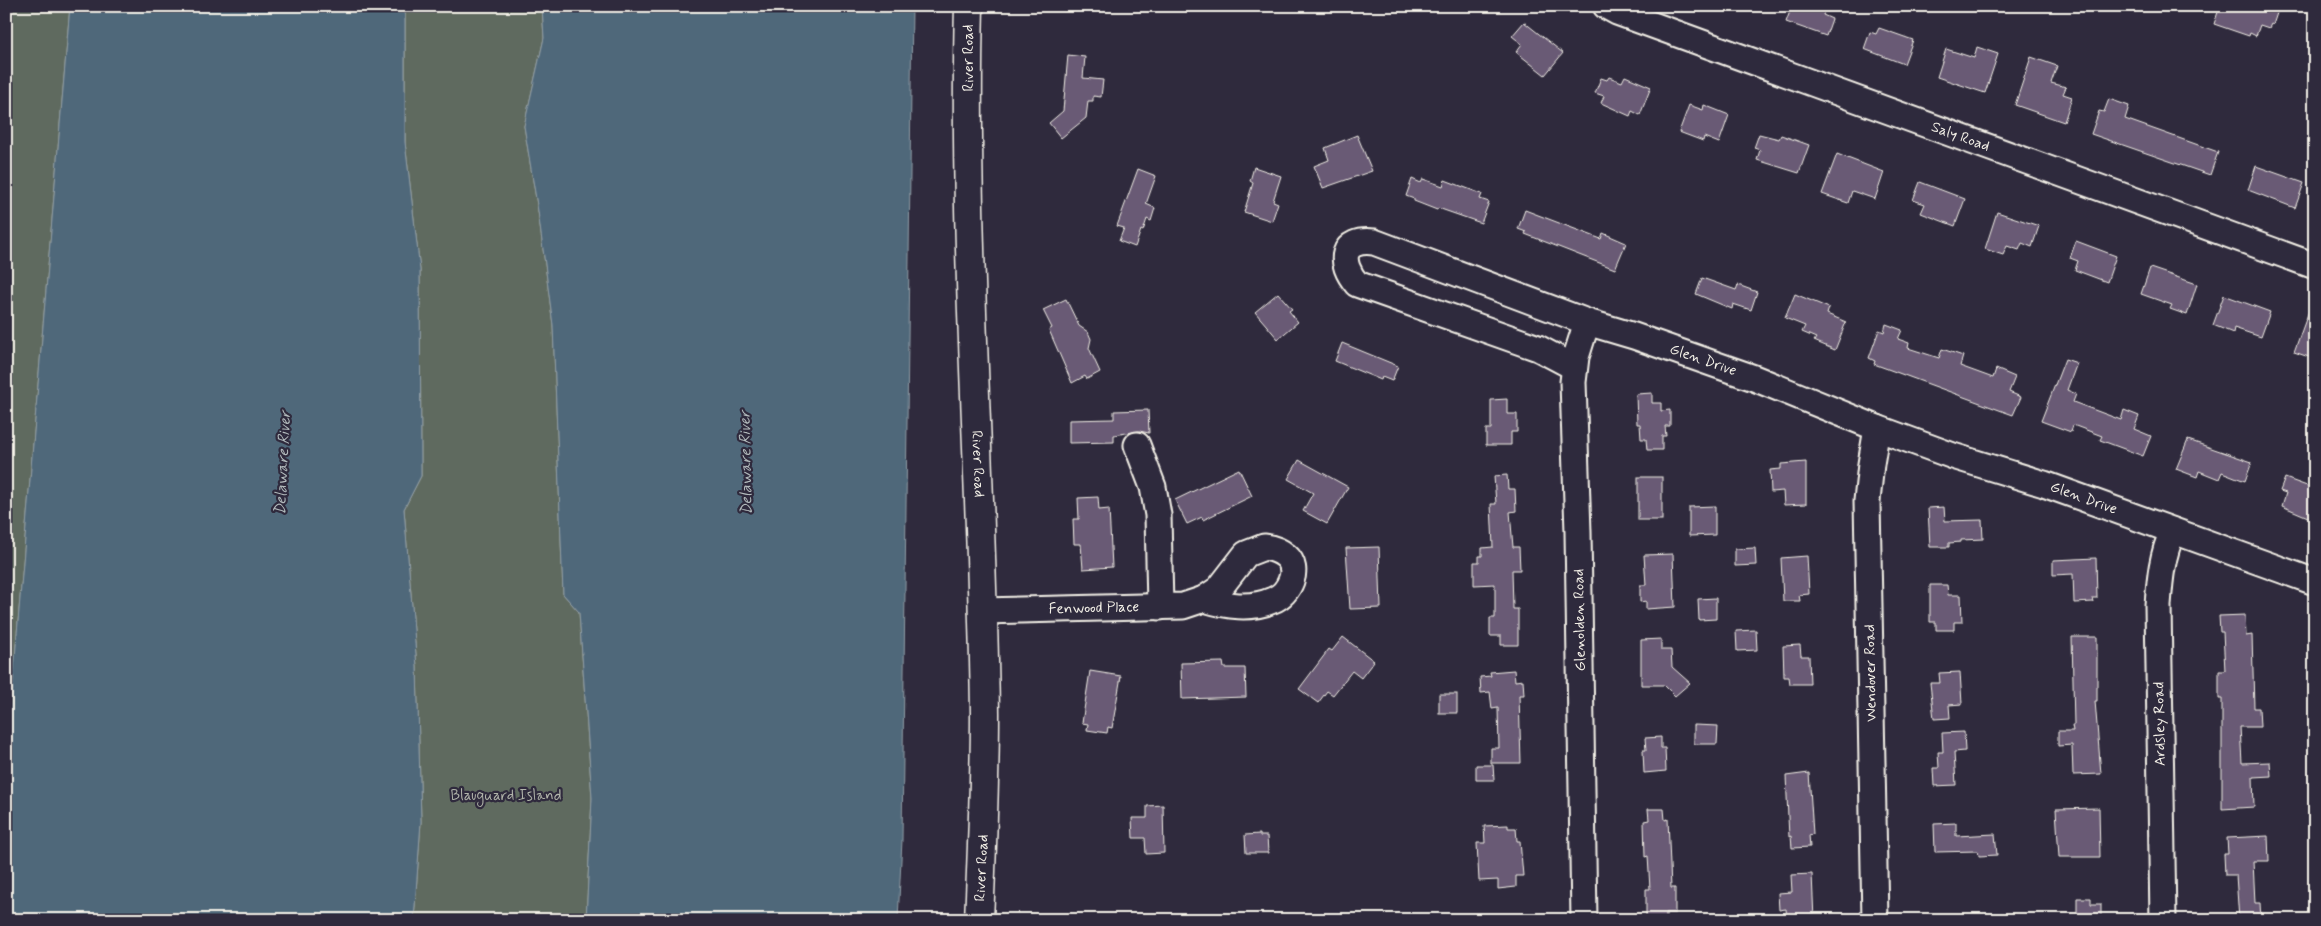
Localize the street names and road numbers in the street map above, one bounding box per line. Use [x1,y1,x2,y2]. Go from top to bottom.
street label: River Road [959,24,979,92]
street label: Saly Road [1928,117,1992,157]
street label: Glen Drive [1667,339,1740,381]
street label: River Road [966,430,989,498]
street label: Glen Drive [2047,477,2120,520]
street label: Glenolden Road [1569,569,1591,671]
street label: Fenwood Place [1048,597,1140,619]
street label: Wendover Road [1860,624,1882,722]
street label: Ardsley Road [2149,682,2171,766]
street label: River Road [970,834,994,902]

